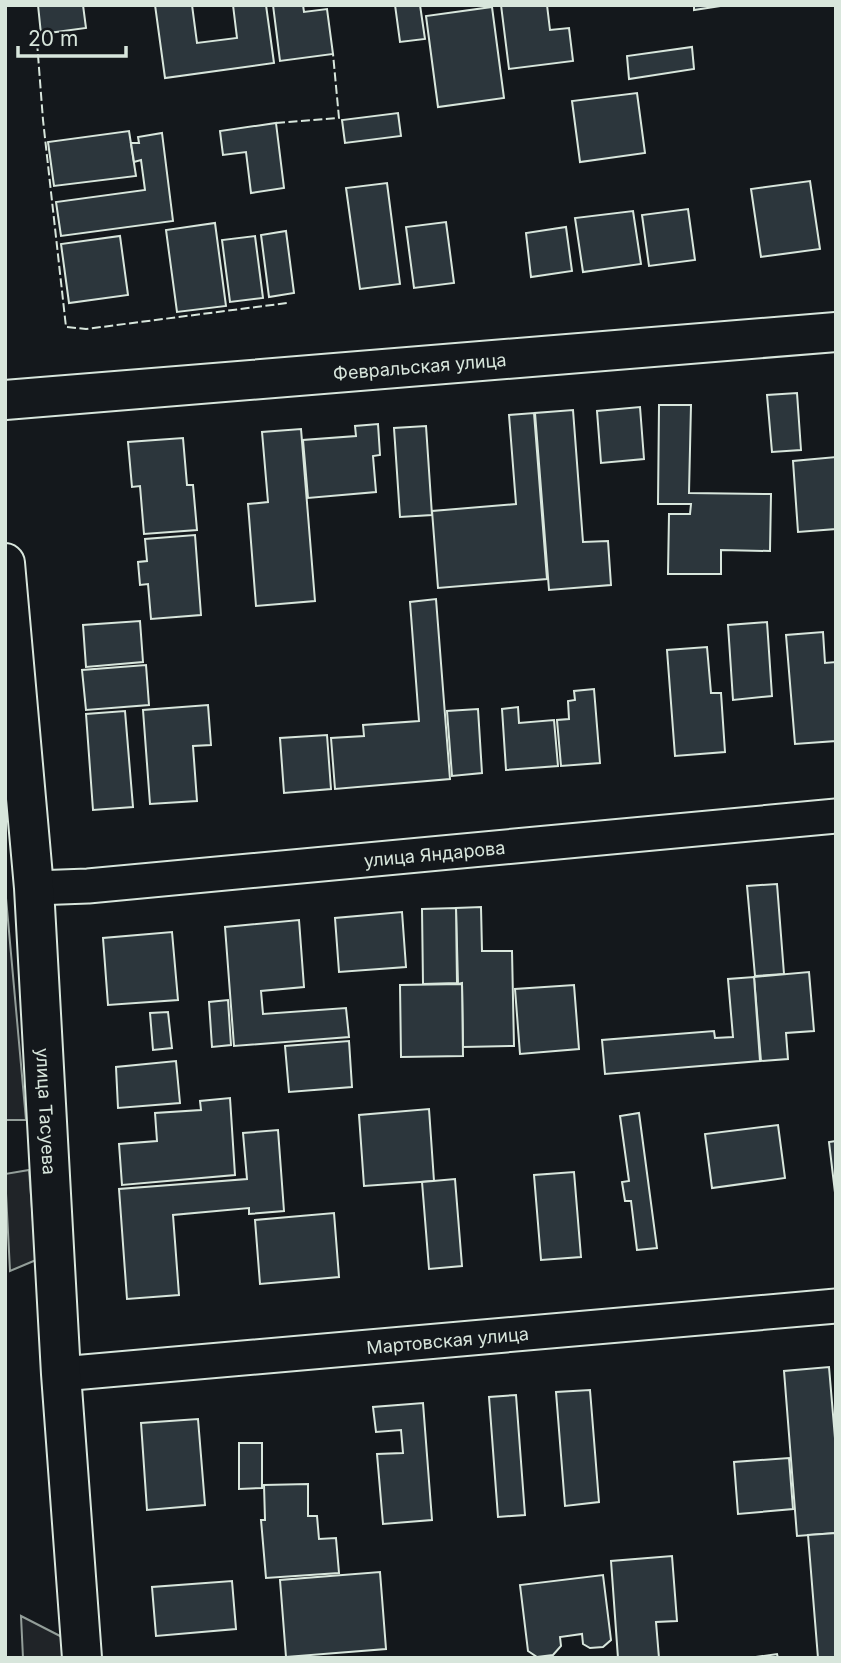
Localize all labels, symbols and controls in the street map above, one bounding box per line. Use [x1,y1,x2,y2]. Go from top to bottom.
scale bar [18,14,126,58]
text: 20 m [28,26,78,51]
street label: Февральская улица [332,349,507,384]
street label: улица Яндарова [363,837,506,871]
street label: улица Тасуева [32,1047,60,1175]
street label: Мартовская улица [365,1323,530,1358]

